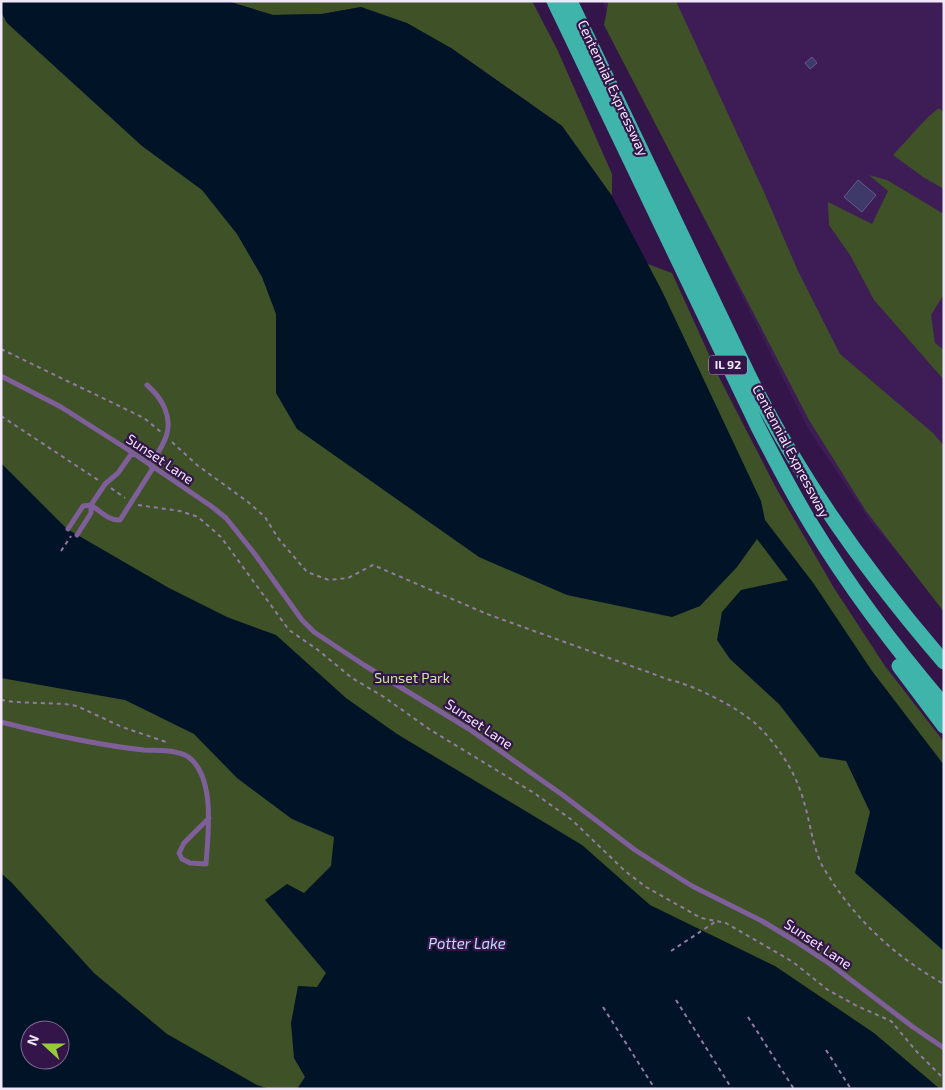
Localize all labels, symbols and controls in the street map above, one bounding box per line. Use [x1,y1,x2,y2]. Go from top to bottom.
street label: Centennial Expressway [574,17,653,159]
road number: IL 92 [709,356,747,374]
street label: Centennial Expressway [749,381,834,521]
street label: Sunset Lane [123,430,197,487]
park label: Sunset Park [374,669,450,686]
street label: Sunset Lane [442,695,516,752]
street label: Sunset Lane [781,915,855,972]
water label: Potter Lake [428,934,506,952]
north arrow [20,1020,70,1070]
text: N [23,1032,42,1048]

